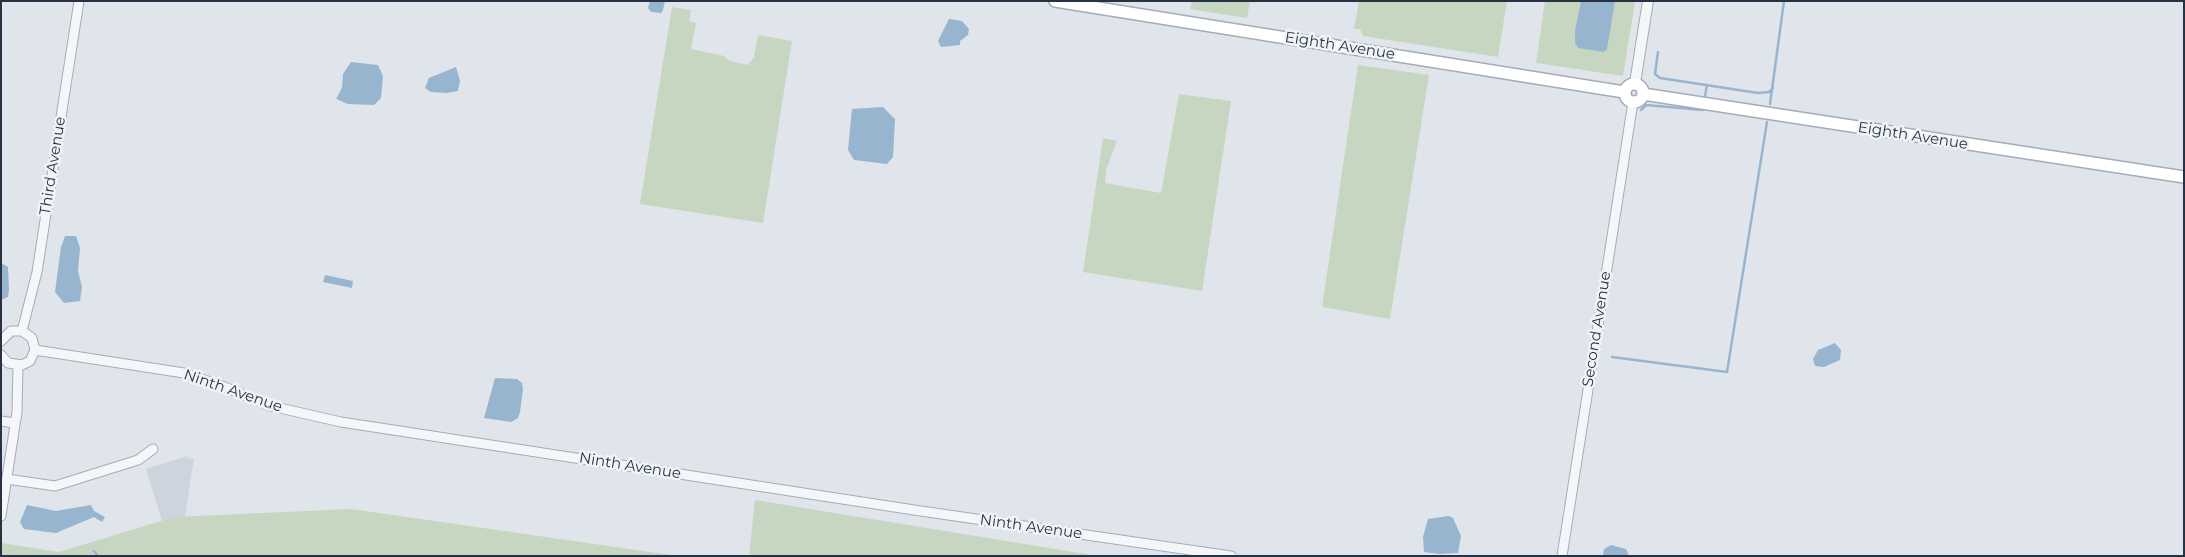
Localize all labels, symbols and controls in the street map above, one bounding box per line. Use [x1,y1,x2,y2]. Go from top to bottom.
street label: Eighth Avenue [1284,28,1396,64]
street label: Third Avenue [36,116,70,216]
street label: Eighth Avenue [1857,118,1969,154]
street label: Second Avenue [1579,270,1615,388]
street label: Ninth Avenue [181,366,285,416]
street label: Ninth Avenue [578,449,682,483]
street label: Ninth Avenue [979,511,1083,543]

